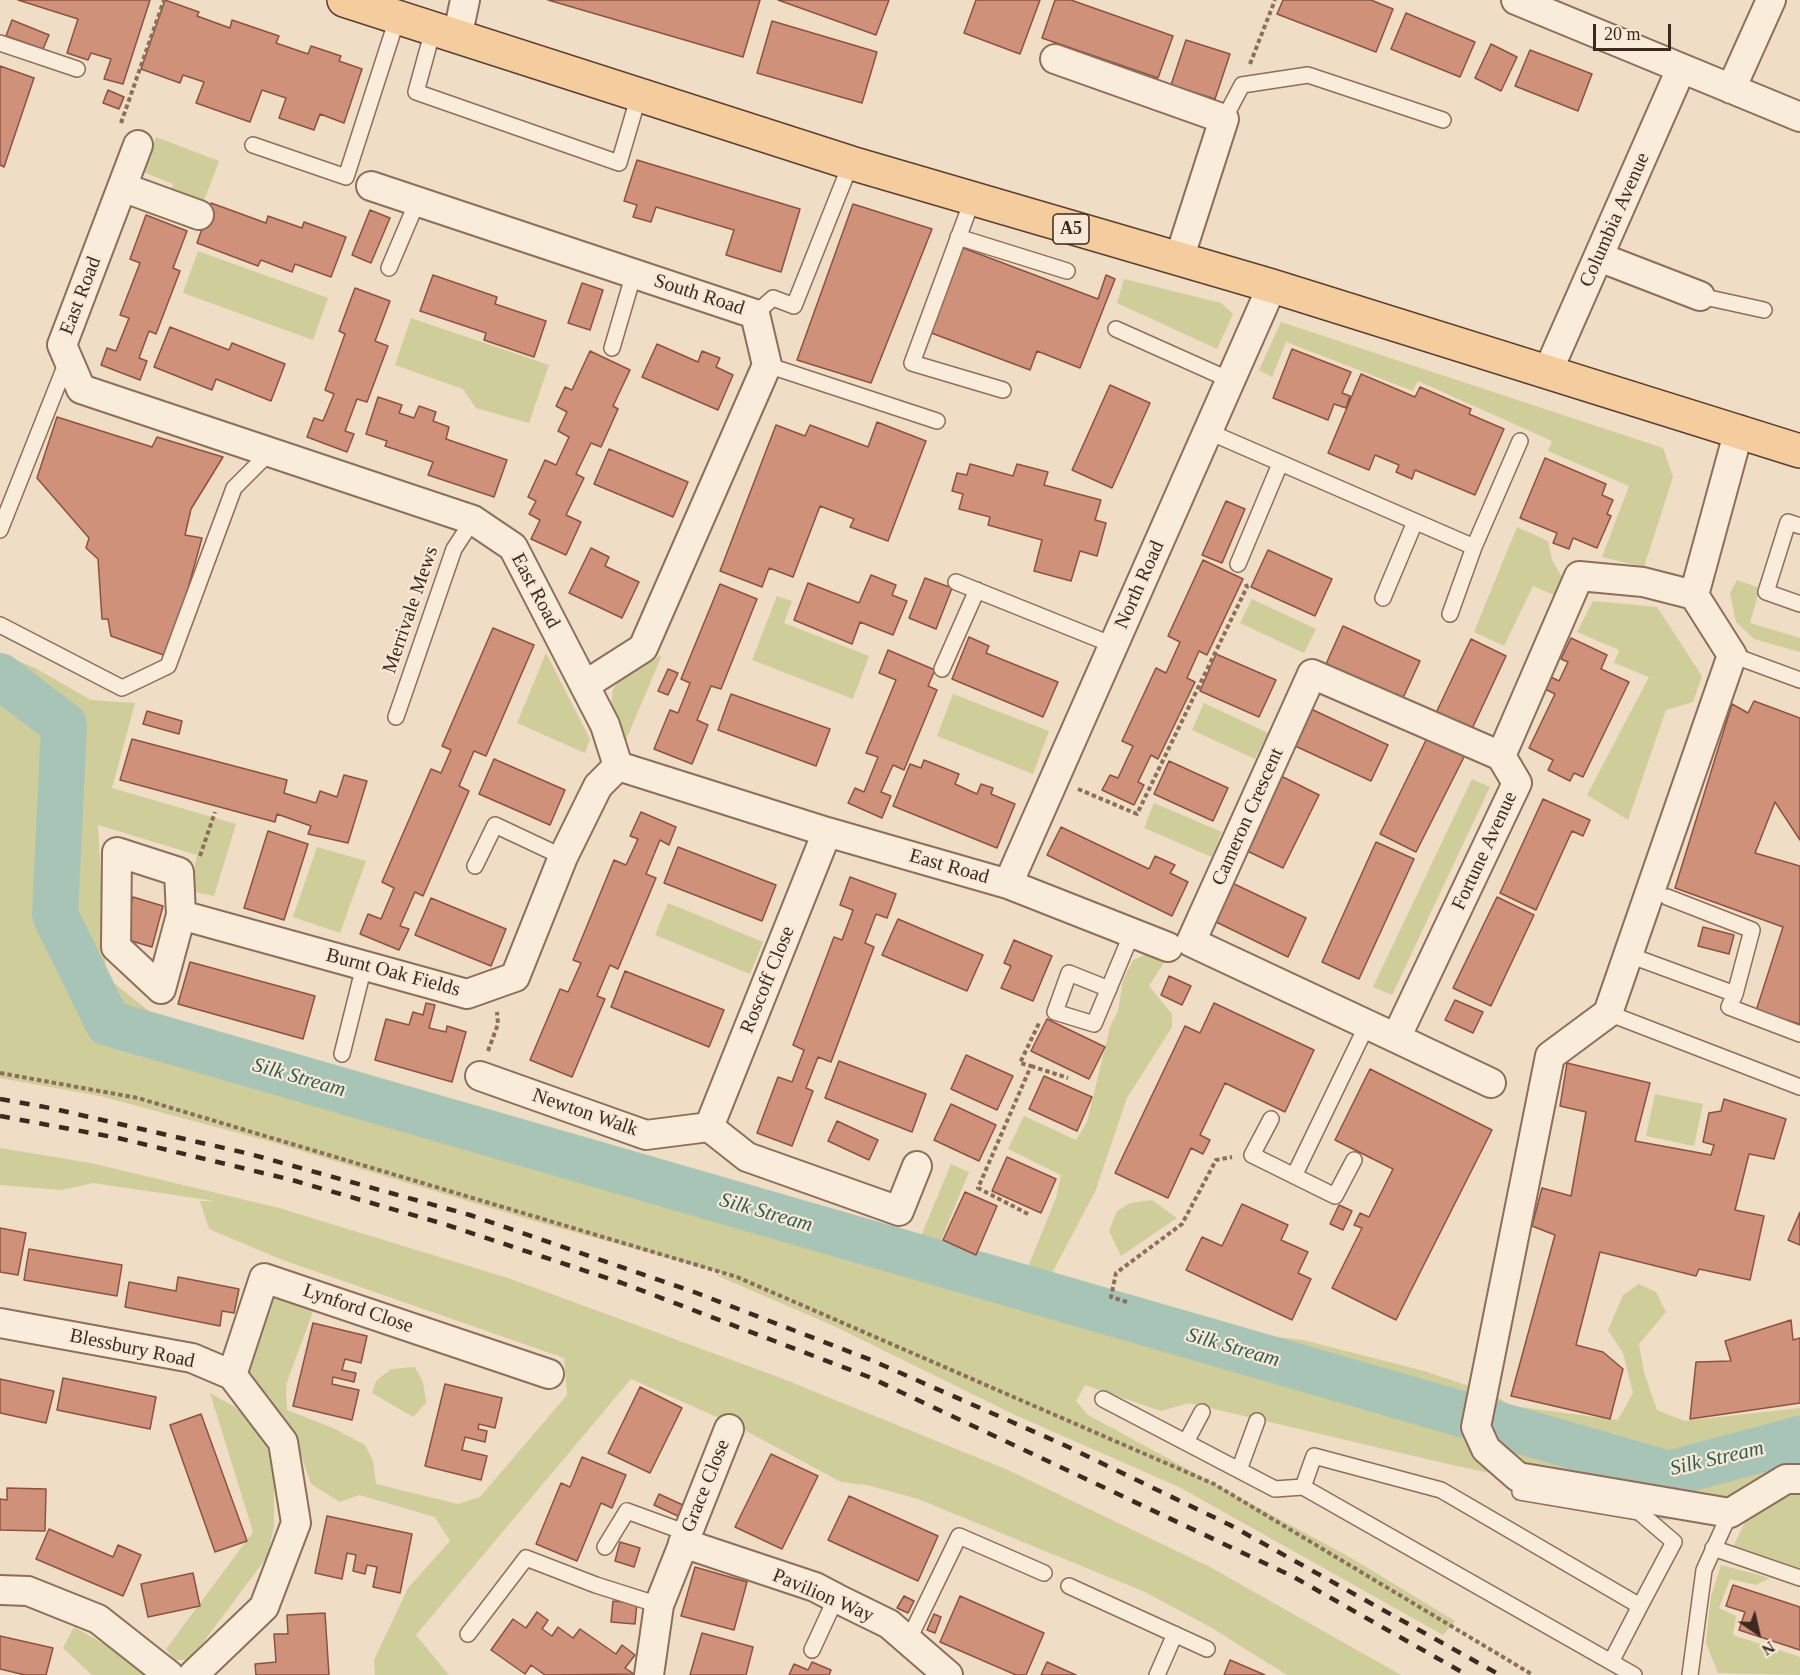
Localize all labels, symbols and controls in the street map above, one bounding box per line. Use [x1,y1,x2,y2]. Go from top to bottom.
scale bar [1596,12,1674,50]
text: 20 m [1604,24,1641,44]
street label: Columbia Avenue [1575,149,1655,291]
road number: A5 [1053,214,1089,244]
street label: East Road [55,254,107,338]
street label: South Road [651,269,747,321]
street label: North Road [1110,537,1170,633]
street label: Merrivale Mews [378,543,444,677]
street label: East Road [505,549,565,633]
street label: Cameron Crescent [1207,744,1289,890]
street label: Fortune Avenue [1447,788,1523,914]
street label: East Road [906,844,992,890]
street label: Roscoff Close [736,923,800,1037]
street label: Burnt Oak Fields [323,944,463,1002]
water label: Silk Stream [250,1053,348,1103]
street label: Newton Walk [529,1084,641,1142]
water label: Silk Stream [717,1188,815,1238]
street label: Lynford Close [300,1279,416,1339]
water label: Silk Stream [1184,1323,1282,1373]
street label: Blessbury Road [67,1324,197,1374]
street label: Grace Close [676,1436,736,1536]
water label: Silk Stream [1668,1436,1766,1482]
street label: Pavilion Way [769,1564,877,1628]
north arrow [1728,1603,1788,1663]
text: N [1759,1638,1778,1659]

